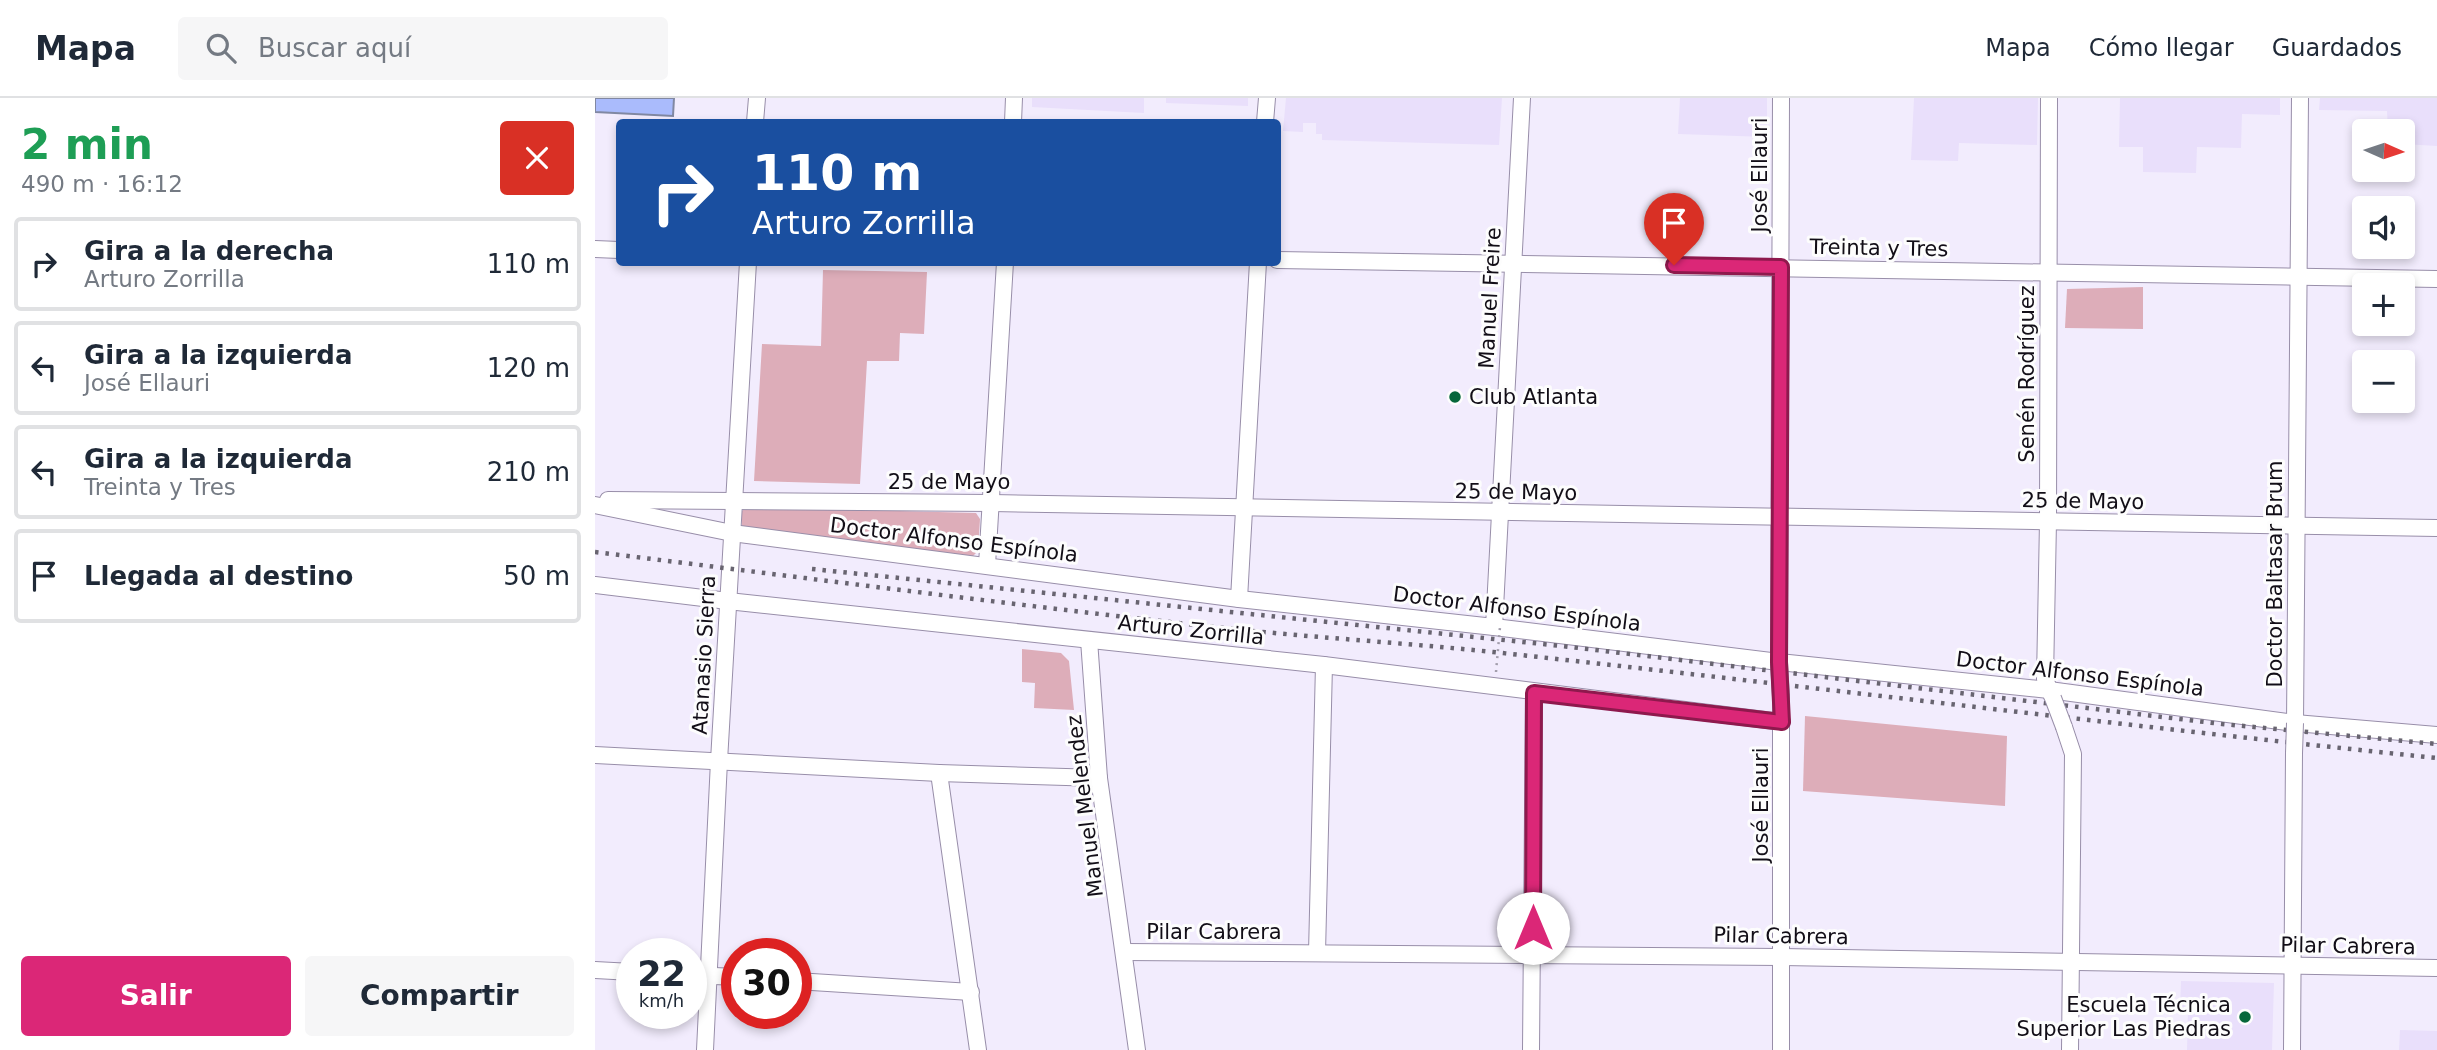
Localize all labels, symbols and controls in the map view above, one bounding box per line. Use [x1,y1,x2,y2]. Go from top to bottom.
search box [178,17,668,80]
text: Mapa [35,29,136,68]
icon: search [202,29,240,67]
text: Buscar aquí [258,33,411,63]
text: Mapa [1985,34,2051,62]
text: Cómo llegar [2089,34,2234,62]
text: Guardados [2272,34,2402,62]
street label: José Ellauri [1748,117,1772,235]
north arrow [2352,119,2415,182]
map controls [2352,119,2415,413]
text: 2 min [21,120,153,169]
button: close [500,121,574,195]
text: 110 m [752,145,922,202]
icon: right [637,147,728,238]
text: 490 m · 16:12 [21,171,183,197]
pin [1644,193,1704,265]
button: sound [2352,196,2415,259]
text: Arturo Zorrilla [752,204,976,242]
icon: arrive [1655,204,1693,242]
street label: Manuel Freire [1474,227,1506,369]
street label: Treinta y Tres [1808,235,1949,261]
text: Gira a la derecha [84,236,334,266]
icon: right [25,245,63,283]
text: 110 m [487,249,570,279]
text: Arturo Zorrilla [84,266,245,292]
button: + [2352,273,2415,336]
street label: Senén Rodríguez [2015,285,2039,463]
text: Gira a la izquierda [84,340,352,370]
icon: left [25,349,63,387]
button: − [2352,350,2415,413]
text: 120 m [487,353,570,383]
text: José Ellauri [84,370,210,396]
place label: Club Atlanta [1469,385,1598,409]
marker: Club Atlanta [1447,389,1463,405]
text: Gira a la izquierda [84,444,352,474]
icon: left [25,453,63,491]
text: 210 m [487,457,570,487]
street label: Doctor Baltasar Brum [2263,460,2287,688]
street label: 25 de Mayo [888,470,1010,494]
text: Treinta y Tres [84,474,236,500]
street label: 25 de Mayo [1455,479,1577,505]
street label: 25 de Mayo [2022,488,2144,514]
street label: Doctor Alfonso Espínola [829,513,1079,567]
icon: arrive [25,557,63,595]
text: Llegada al destino [84,561,353,591]
text: 50 m [503,561,570,591]
street label: Atanasio Sierra [688,575,720,735]
street label: Doctor Alfonso Espínola [1392,582,1642,636]
street label: Arturo Zorrilla [1117,610,1265,650]
street label: Doctor Alfonso Espínola [1955,647,2205,701]
street label: Manuel Melendez [1062,714,1108,898]
street label: José Ellauri [1749,747,1773,865]
position arrow [1496,891,1570,965]
street label: Pilar Cabrera [1146,920,1282,944]
street label: Pilar Cabrera [1713,923,1849,949]
street label: Pilar Cabrera [2280,933,2416,959]
speed limit sign: 30 [721,938,812,1029]
text: 22 [637,954,686,994]
button: Salir [21,956,291,1036]
button: Compartir [305,956,574,1036]
text: km/h [639,990,684,1011]
place label: Escuela Técnica Superior Las Piedras [2017,993,2231,1041]
marker: Escuela Técnica Superior Las Piedras [2237,1009,2253,1025]

